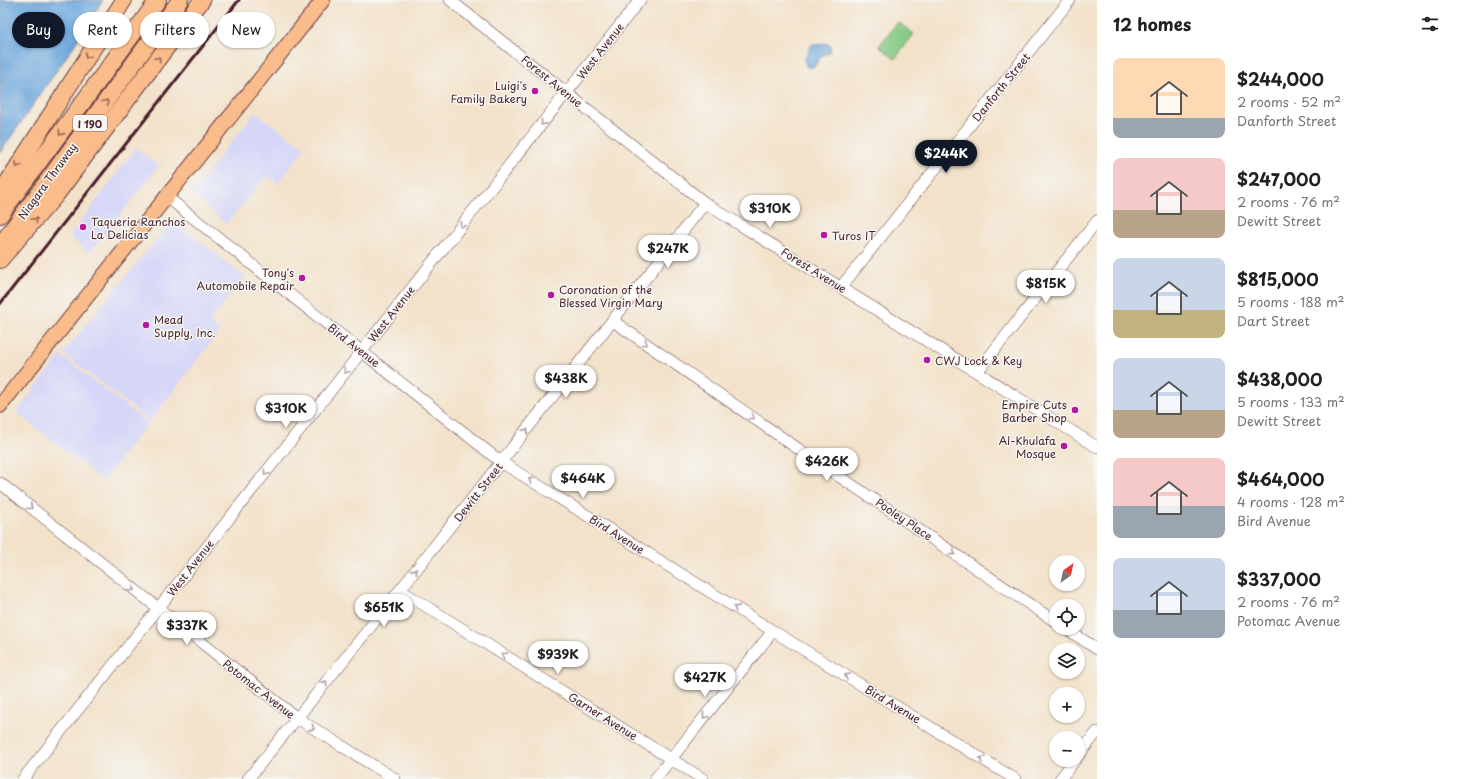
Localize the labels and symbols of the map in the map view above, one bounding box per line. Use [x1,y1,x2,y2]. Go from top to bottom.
street label: West Avenue [572,19,628,83]
street label: Danforth Street [968,49,1034,125]
street label: Forest Avenue [518,51,586,111]
one-way arrow [84,52,92,59]
one-way arrow [153,56,160,63]
place label: Luigi's Family Bakery [451,77,527,107]
marker: Luigi's Family Bakery [530,86,540,96]
one-way arrow [101,99,108,106]
road number: I 190 [73,115,107,131]
one-way arrow [540,119,547,126]
one-way arrow [58,129,65,136]
street label: Niagara Thruway [13,139,81,223]
pin: $244K [918,140,974,174]
one-way arrow [15,161,23,168]
pin: $310K [742,195,798,229]
place label: Taqueria Ranchos La Delicias [91,213,185,243]
one-way arrow [30,217,37,225]
one-way arrow [460,221,467,228]
marker: Taqueria Ranchos La Delicias [78,222,88,232]
place label: Turos IT [832,227,876,244]
marker: Turos IT [819,230,829,240]
pin: $247K [640,235,696,269]
street label: Forest Avenue [778,243,850,297]
place label: Tony's Automobile Repair [196,264,294,294]
pin: $815K [1018,270,1074,304]
marker: Tony's Automobile Repair [297,273,307,283]
place label: Coronation of the Blessed Virgin Mary [559,281,663,311]
street label: West Avenue [363,282,419,346]
marker: Coronation of the Blessed Virgin Mary [546,290,556,300]
place label: Mead Supply, Inc. [154,311,215,341]
street label: Bird Avenue [324,319,384,371]
marker: Mead Supply, Inc. [141,320,151,330]
one-way arrow [641,338,648,346]
place label: CWJ Lock & Key [935,352,1022,369]
marker: CWJ Lock & Key [922,355,932,365]
pin: $438K [538,365,594,399]
one-way arrow [344,366,351,373]
pin: $310K [258,395,314,429]
place label: Empire Cuts Barber Shop [1001,396,1067,426]
marker: Empire Cuts Barber Shop [1070,405,1080,415]
one-way arrow [748,412,755,419]
one-way arrow [521,429,528,436]
place label: Al-Khulafa Mosque [999,432,1056,462]
marker: Al-Khulafa Mosque [1059,441,1069,451]
pin: $426K [799,448,855,482]
street label: Dewitt Street [449,458,507,525]
pin: $464K [555,465,611,499]
one-way arrow [263,468,270,475]
one-way arrow [528,477,535,485]
street label: Pooley Place [872,494,936,544]
one-way arrow [26,503,33,510]
street label: Bird Avenue [586,510,648,558]
street label: West Avenue [162,536,218,600]
one-way arrow [949,548,956,555]
north arrow [1049,555,1085,591]
one-way arrow [411,568,418,575]
one-way arrow [128,584,135,591]
pin: $651K [356,594,412,628]
one-way arrow [733,605,740,613]
pin: $337K [159,612,215,646]
pin: $939K [530,641,586,675]
one-way arrow [501,652,508,660]
street label: Potomac Avenue [219,655,299,723]
pin: $427K [677,664,733,698]
one-way arrow [844,673,851,681]
one-way arrow [320,680,327,687]
street label: Bird Avenue [862,681,924,727]
street label: Garner Avenue [565,688,641,744]
one-way arrow [703,712,710,719]
one-way arrow [308,723,315,731]
one-way arrow [979,756,986,763]

